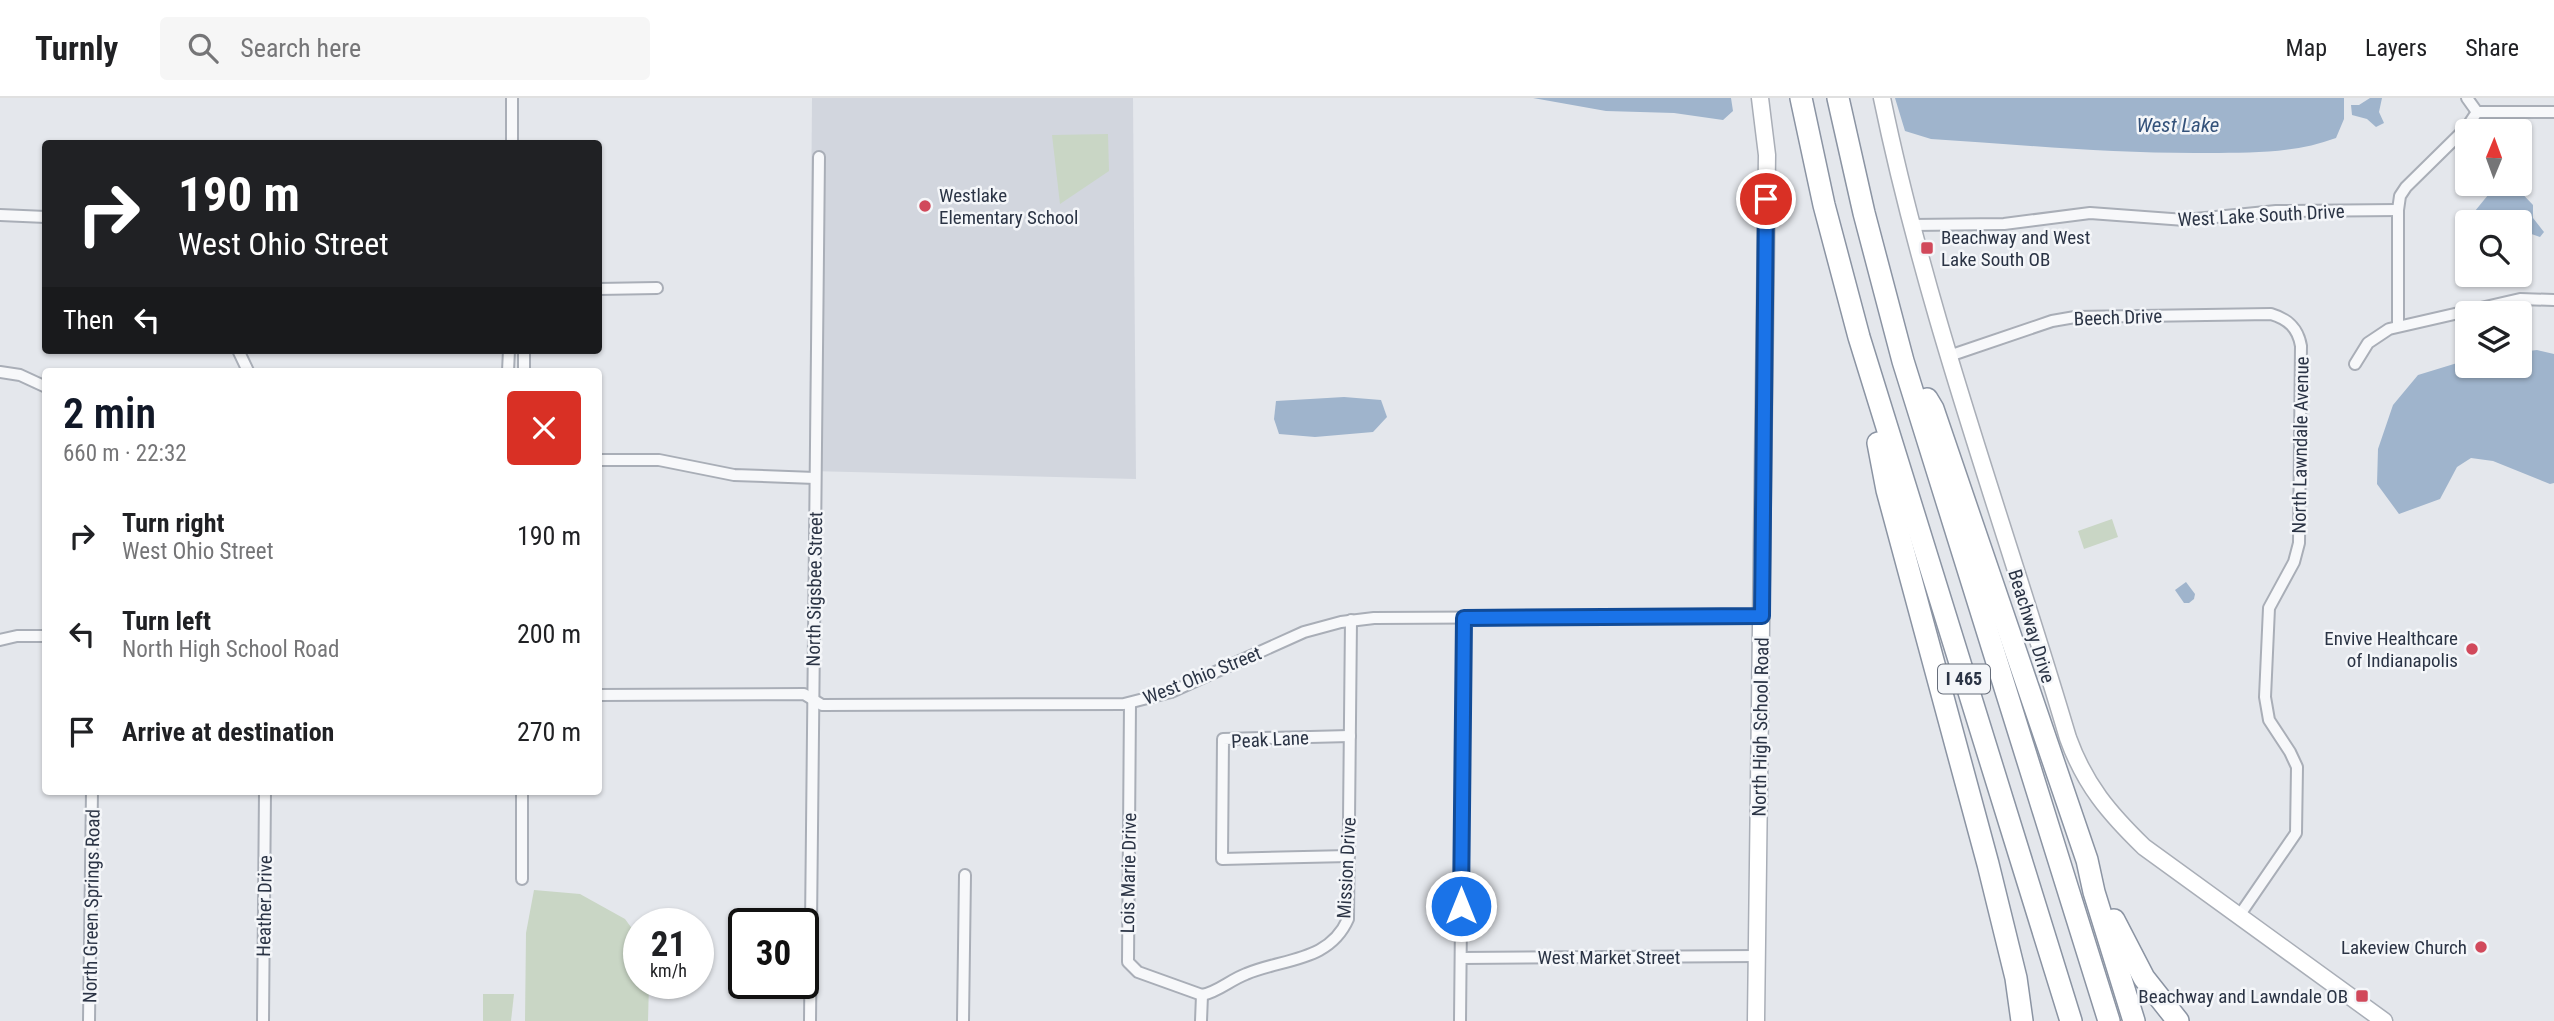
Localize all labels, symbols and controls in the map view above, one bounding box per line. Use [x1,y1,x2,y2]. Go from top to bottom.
search box [160,17,650,80]
text: Turnly [35,29,118,68]
icon: search [184,29,222,67]
text: Search here [240,33,361,63]
text: Map [2286,34,2327,62]
text: Layers [2365,34,2427,62]
text: Share [2465,34,2519,62]
water label: West Lake [2137,113,2219,137]
north arrow [2455,119,2532,196]
map controls [2455,119,2532,378]
text: 190 m [178,166,300,223]
icon: right [63,168,154,259]
pin [1736,169,1796,229]
icon: arrive [1747,180,1785,218]
place label: Westlake Elementary School [939,184,1078,229]
marker: Westlake Elementary School [917,198,933,214]
street label: West Lake South Drive [2177,200,2345,231]
button: search [2455,210,2532,287]
text: West Ohio Street [178,225,389,263]
place label: Beachway and West Lake South OB [1941,226,2090,271]
marker: Beachway and West Lake South OB [1919,240,1935,256]
icon: left [128,301,166,339]
button: layers [2455,301,2532,378]
street label: Beech Drive [2073,304,2163,331]
text: Then [63,305,114,335]
street label: North Lawndale Avenue [2287,356,2314,534]
text: 2 min [63,389,156,438]
button: close [507,391,581,465]
text: 660 m · 22:32 [63,440,187,467]
text: Turn right [122,508,224,538]
street label: North Sigsbee Street [802,511,827,667]
icon: right [63,517,101,555]
text: 190 m [517,521,581,551]
text: West Ohio Street [122,538,273,565]
street label: Beachway Drive [2003,566,2060,686]
text: Turn left [122,606,211,636]
icon: left [63,615,101,653]
text: 200 m [517,619,581,649]
place label: Envive Healthcare of Indianapolis [2324,627,2458,672]
text: North High School Road [122,636,339,663]
street label: North High School Road [1747,637,1774,817]
street label: West Ohio Street [1140,641,1265,710]
marker: Envive Healthcare of Indianapolis [2464,641,2480,657]
road number: I 465 [1938,664,1990,694]
icon: arrive [63,713,101,751]
text: Arrive at destination [122,717,334,747]
text: 270 m [517,717,581,747]
street label: Peak Lane [1231,726,1309,753]
street label: North Green Springs Road [78,809,105,1003]
street label: Lois Marie Drive [1116,812,1141,934]
street label: Mission Drive [1332,817,1361,919]
street label: Heather Drive [252,855,277,957]
position arrow [1424,869,1498,943]
speed limit sign: 30 [728,908,819,999]
text: 21 [651,924,686,965]
place label: Lakeview Church [2341,936,2467,959]
marker: Lakeview Church [2473,939,2489,955]
street label: West Market Street [1538,946,1680,969]
text: km/h [650,960,687,981]
place label: Beachway and Lawndale OB [2138,985,2348,1008]
marker: Beachway and Lawndale OB [2354,988,2370,1004]

